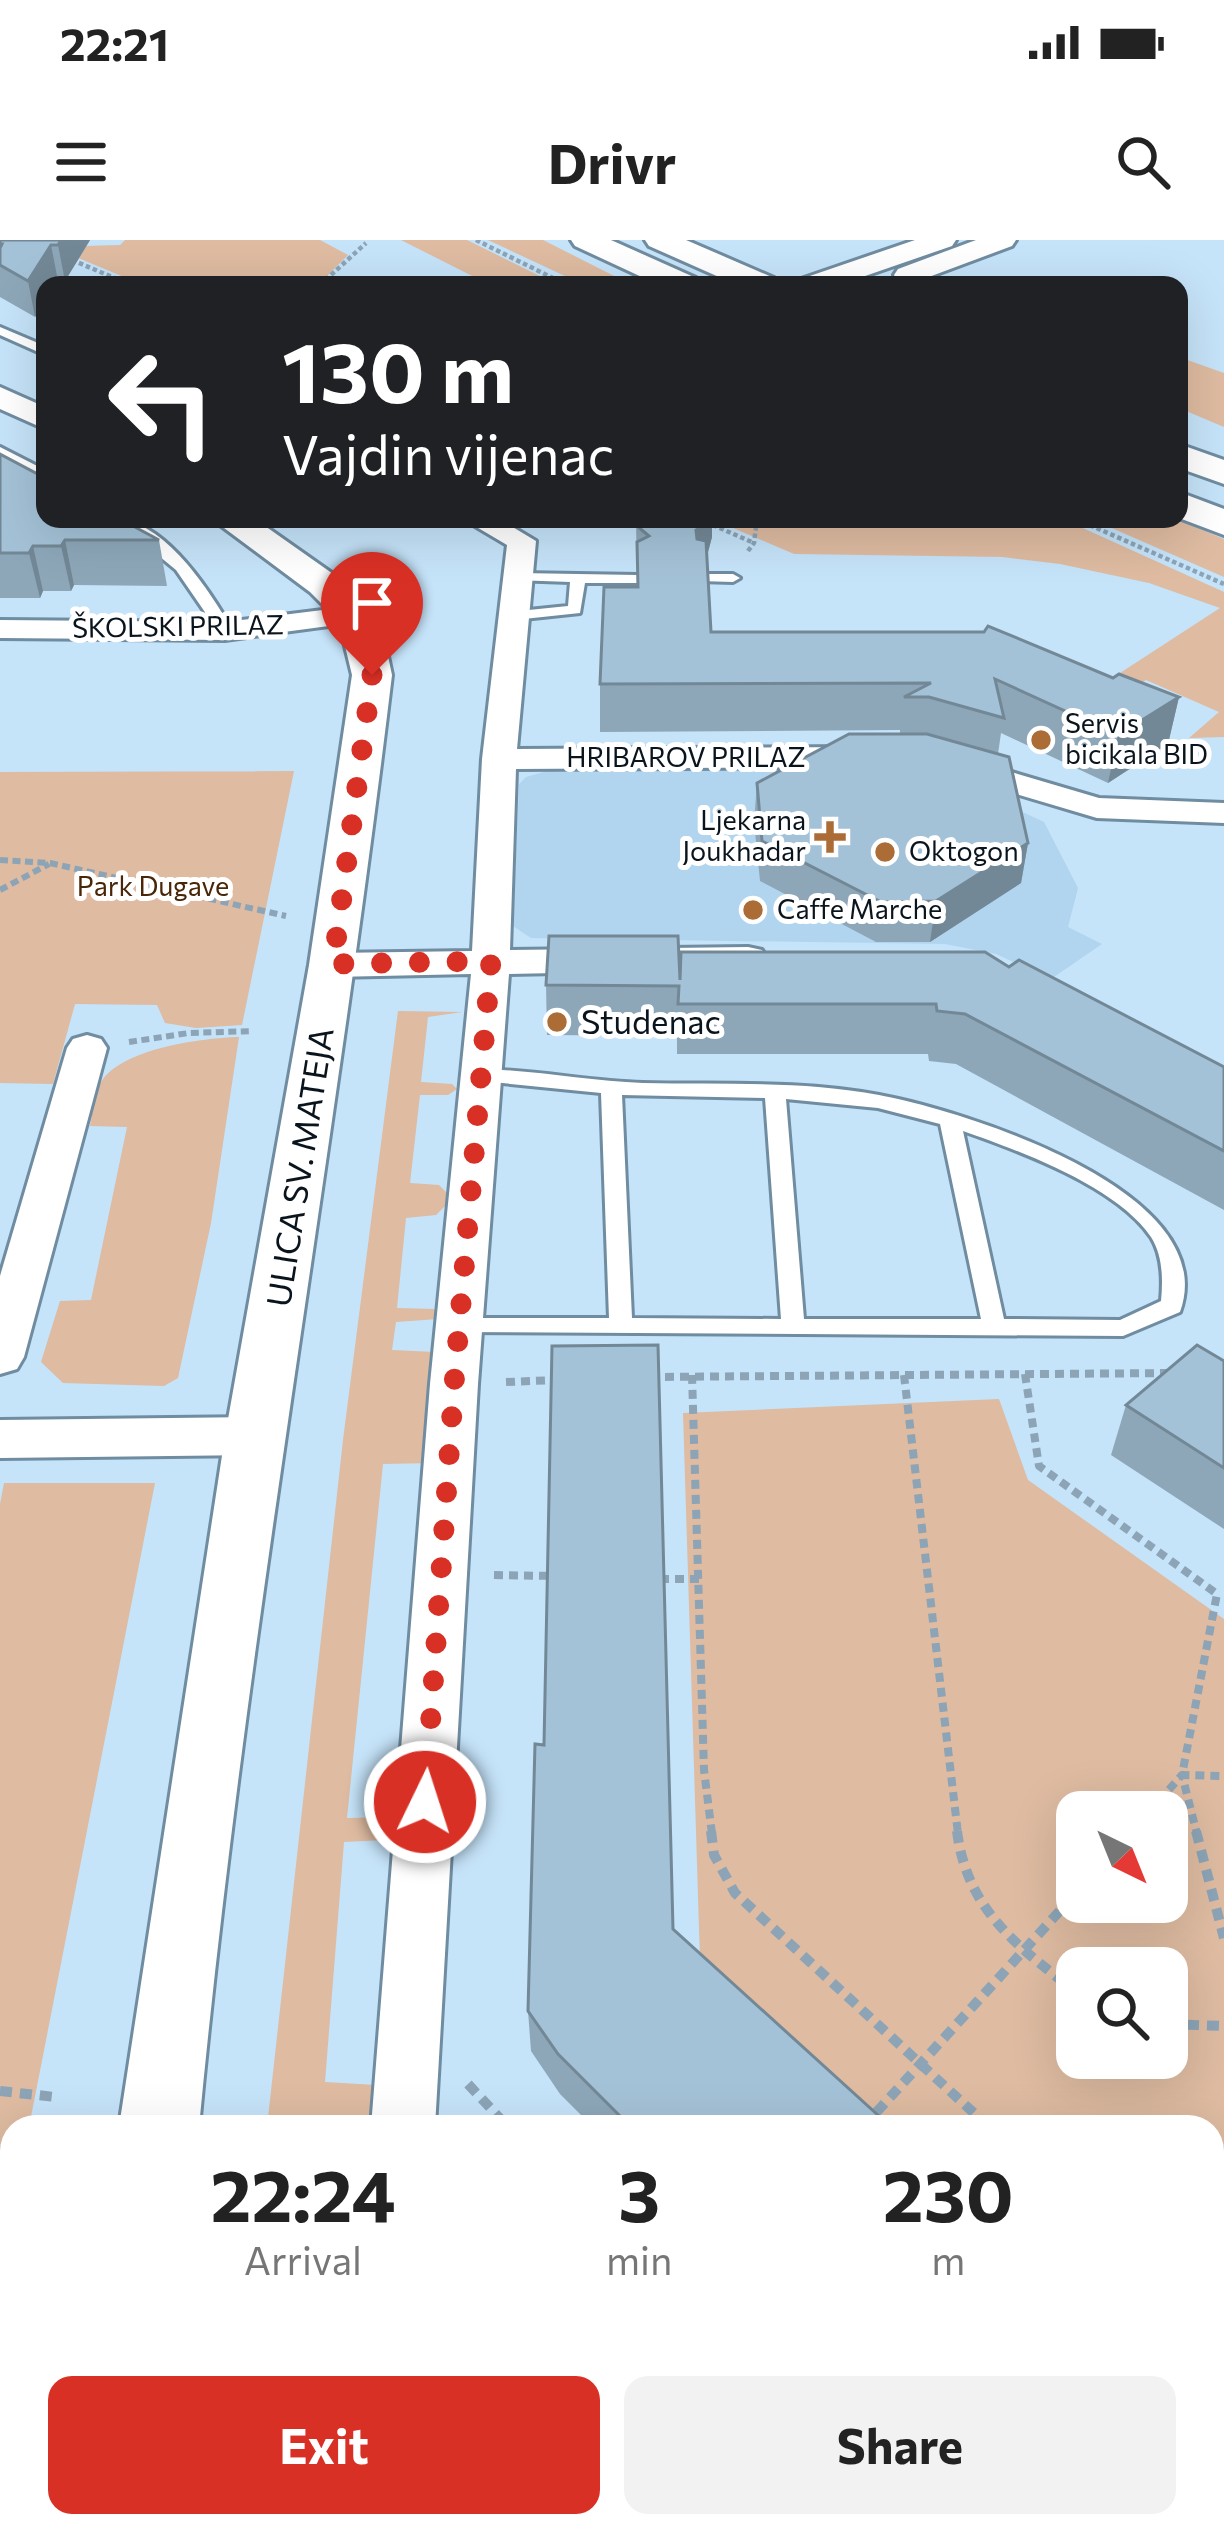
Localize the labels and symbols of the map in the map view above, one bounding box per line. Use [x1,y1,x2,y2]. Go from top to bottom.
pin [321,552,423,675]
street label: ŠKOLSKI PRILAZ [72,607,284,644]
place label: Servis bicikala BID [1065,706,1208,770]
marker: Servis bicikala BID [1028,727,1054,753]
street label: HRIBAROV PRILAZ [566,740,806,773]
place label: Ljekarna Joukhadar [682,803,806,867]
marker: Ljekarna Joukhadar [817,824,843,850]
place label: Oktogon [909,834,1019,867]
marker: Oktogon [872,839,898,865]
park label: Park Dugave [77,869,229,902]
place label: Caffe Marche [777,892,942,925]
marker: Caffe Marche [740,897,766,923]
place label: Studenac [581,1000,721,1041]
marker: Studenac [544,1009,570,1035]
street label: ULICA SV. MATEJA [256,1024,341,1309]
position arrow [362,1739,488,1865]
north arrow [1056,1791,1188,1923]

